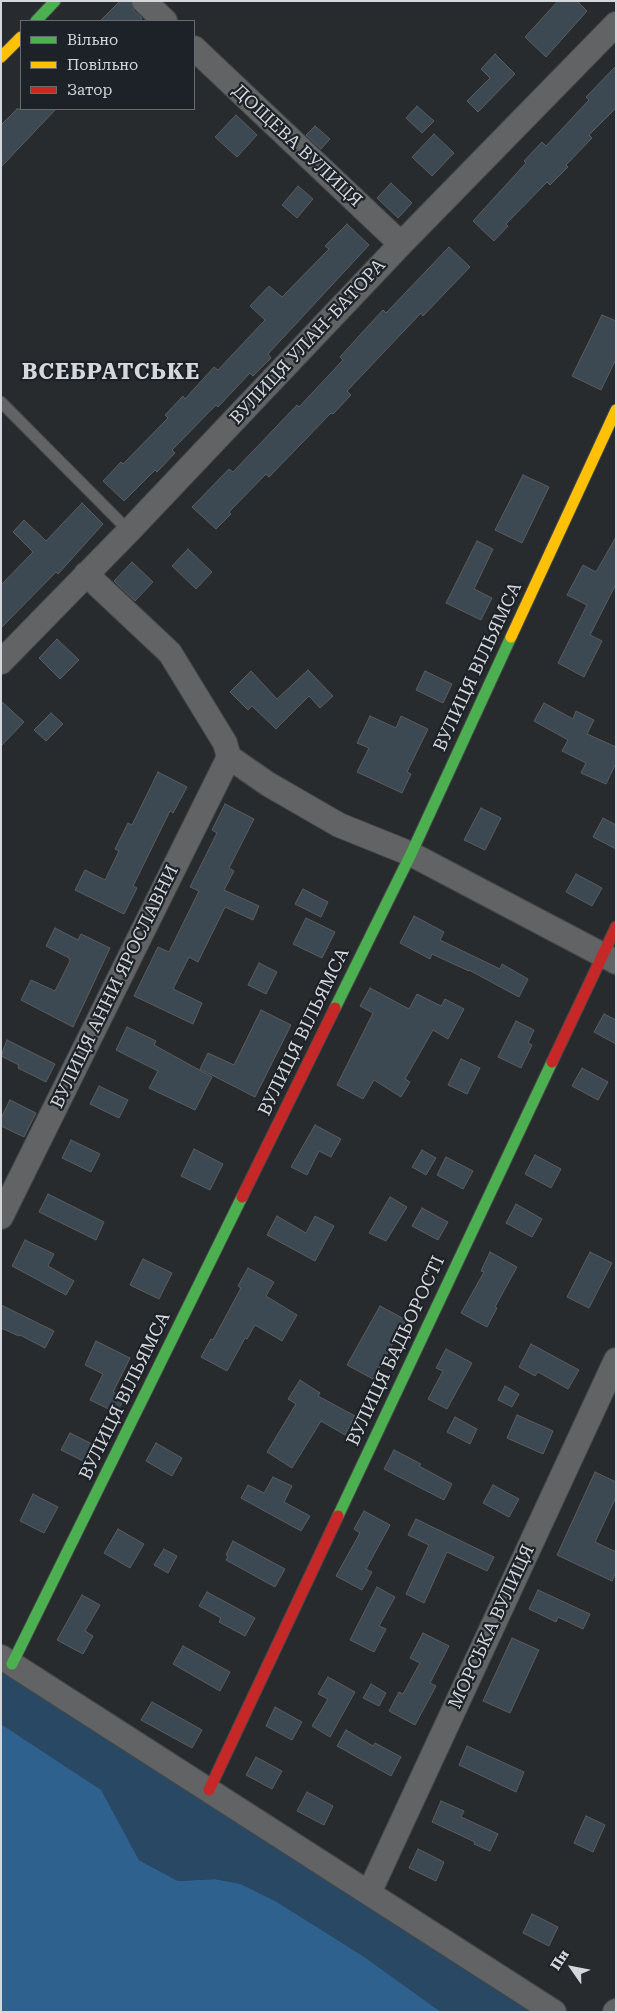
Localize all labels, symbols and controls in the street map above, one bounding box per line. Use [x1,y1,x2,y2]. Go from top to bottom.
legend [20,20,195,110]
text: Вільно [67,31,118,49]
text: Повільно [67,56,138,74]
street label: ДОЩЕВА ВУЛИЦЯ [228,80,366,212]
text: Затор [67,81,112,99]
street label: ВУЛИЦЯ УЛАН-БАТОРА [226,255,390,429]
district label: ВСЕБРАТСЬКЕ [20,360,202,386]
street label: ВУЛИЦЯ ВІЛЬЯМСА [429,579,527,755]
street label: ВУЛИЦЯ АННИ ЯРОСЛАВНИ [47,862,183,1112]
street label: ВУЛИЦЯ ВІЛЬЯМСА [254,945,354,1119]
street label: ВУЛИЦЯ БАДЬОРОСТІ [342,1253,450,1449]
street label: ВУЛИЦЯ ВІЛЬЯМСА [75,1309,175,1483]
street label: МОРСЬКА ВУЛИЦЯ [445,1542,539,1712]
north arrow [547,1943,597,1993]
text: Пн [547,1947,572,1973]

